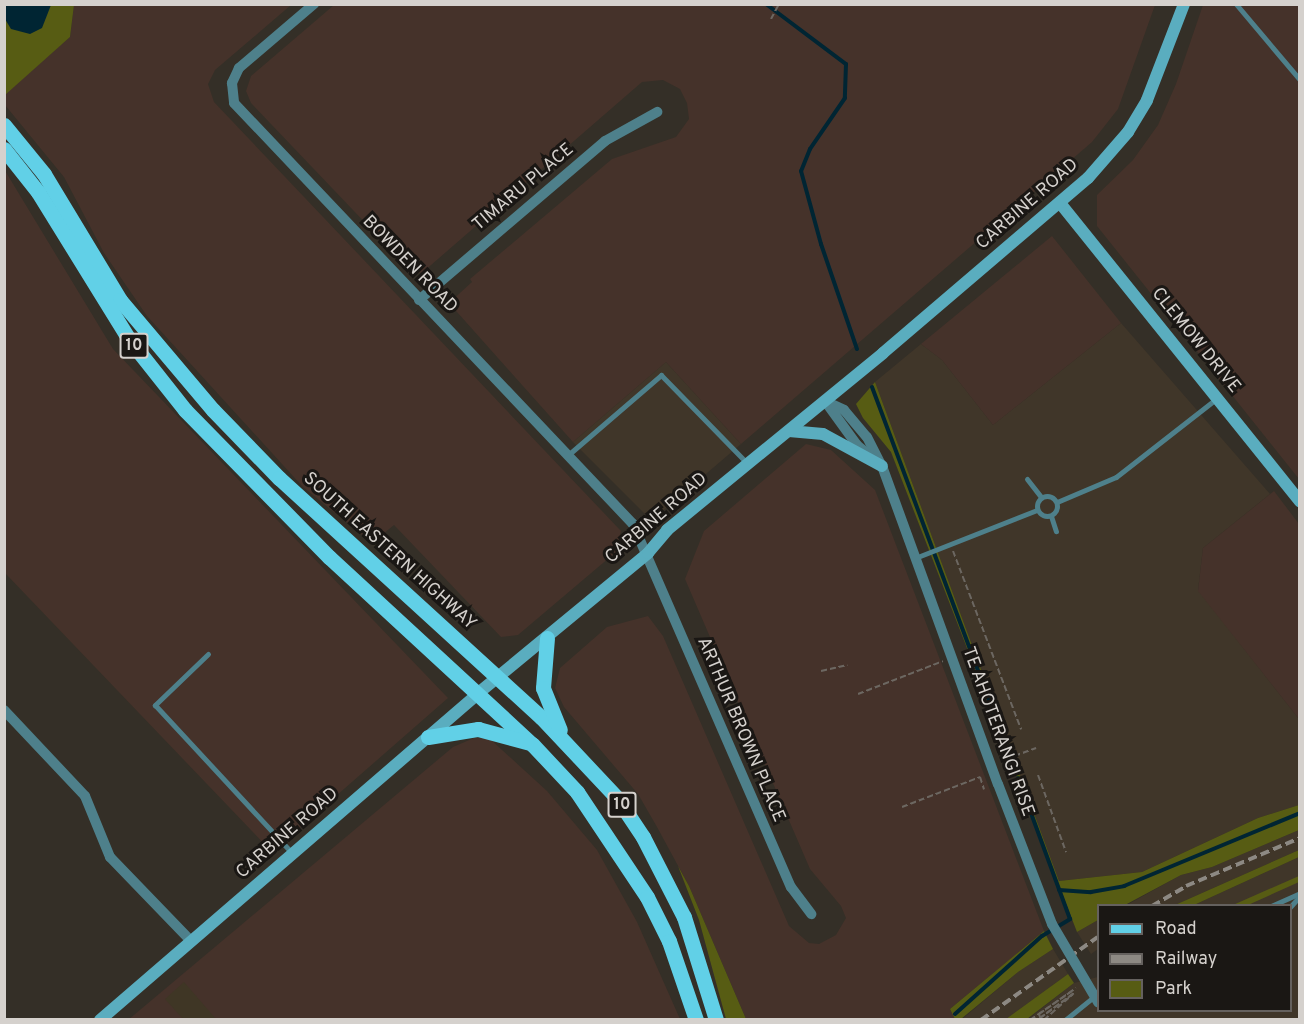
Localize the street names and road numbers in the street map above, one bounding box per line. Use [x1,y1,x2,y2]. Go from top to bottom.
street label: TIMARU PLACE [469,139,579,237]
street label: CARBINE ROAD [973,155,1083,255]
street label: BOWDEN ROAD [357,212,461,318]
street label: CLEMOW DRIVE [1146,284,1244,398]
road number: 10 [119,333,149,359]
street label: SOUTH EASTERN HIGHWAY [298,468,480,636]
street label: CARBINE ROAD [602,469,712,569]
street label: ARTHUR BROWN PLACE [691,634,789,826]
street label: TE AHOTERANGI RISE [956,644,1038,820]
street label: CARBINE ROAD [233,784,343,884]
road number: 10 [607,792,637,818]

